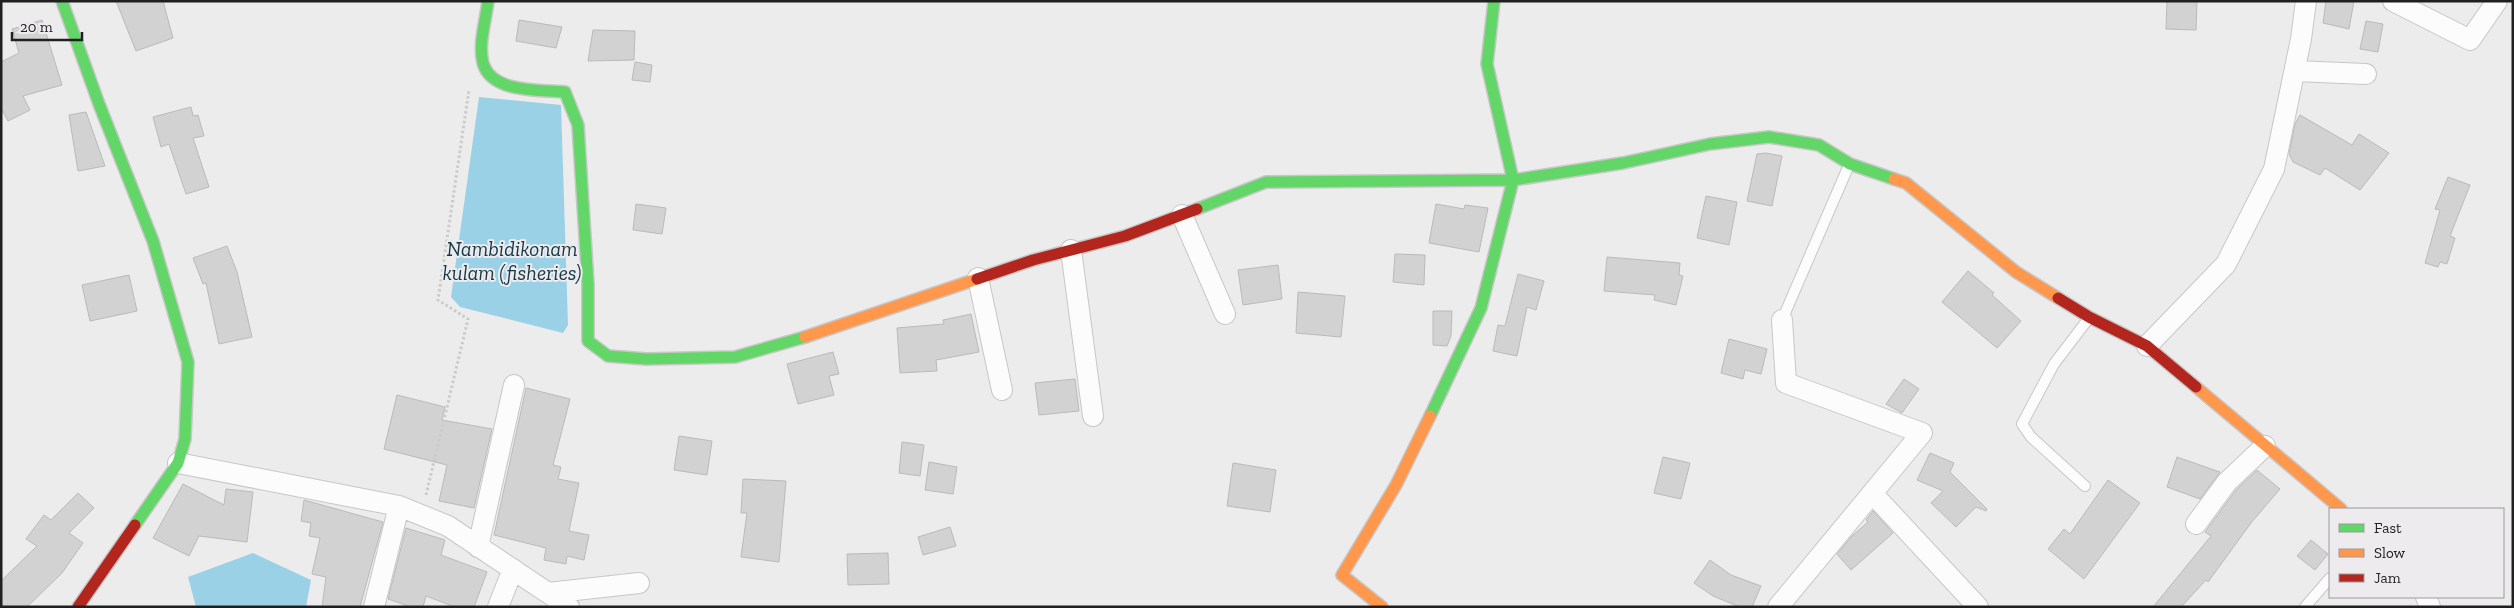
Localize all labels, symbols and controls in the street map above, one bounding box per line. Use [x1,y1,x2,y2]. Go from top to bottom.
scale bar [12,10,82,42]
text: 20 m [20,18,53,36]
water label: Nambidikonam kulam (fisheries) [442,236,582,285]
legend [2329,508,2504,598]
text: Fast [2374,519,2402,537]
text: Slow [2374,544,2406,562]
text: Jam [2374,569,2401,587]

